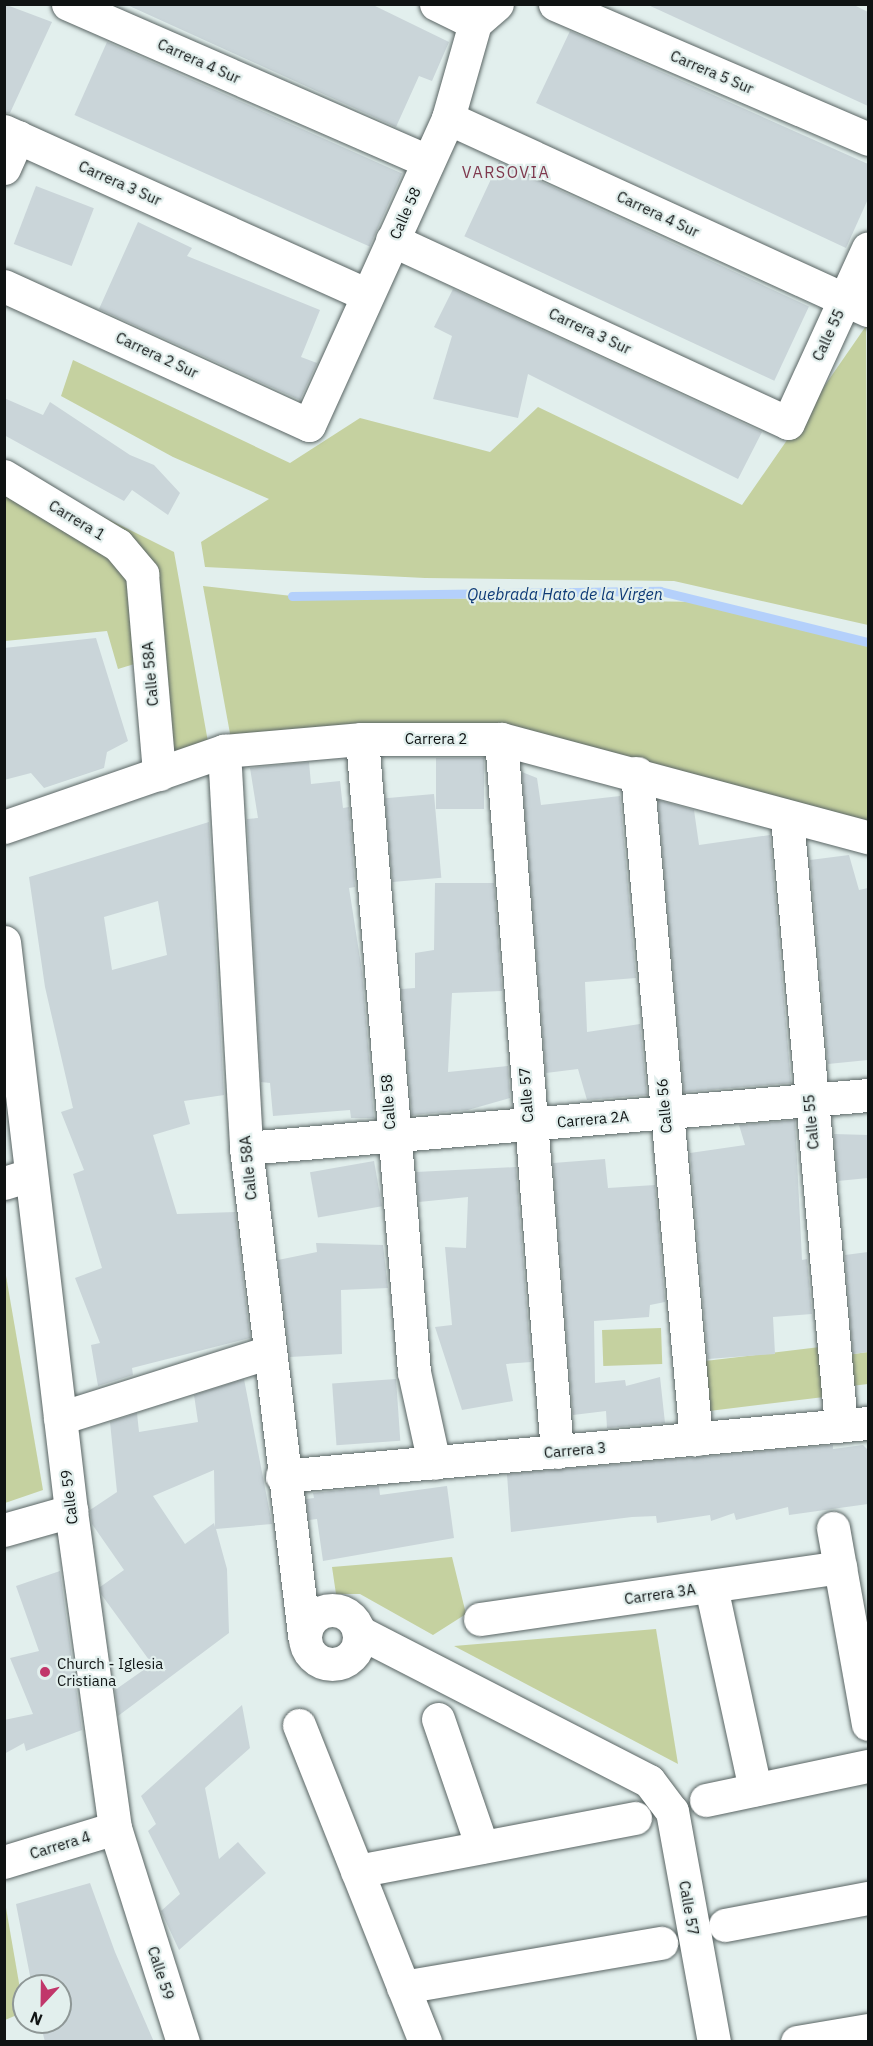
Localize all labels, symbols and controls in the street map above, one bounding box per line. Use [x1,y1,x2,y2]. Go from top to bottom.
street label: Carrera 4 Sur [155,35,243,87]
street label: Carrera 5 Sur [668,46,756,98]
street label: Carrera 3 Sur [76,157,164,209]
district label: VARSOVIA [462,162,550,182]
street label: Calle 58 [386,184,424,242]
street label: Carrera 4 Sur [614,187,702,241]
street label: Carrera 3 Sur [546,304,634,358]
street label: Calle 55 [808,306,848,364]
street label: Carrera 2 Sur [113,328,201,382]
street label: Carrera 1 [46,496,108,544]
water label: Quebrada Hato de la Virgen [467,584,663,604]
street label: Calle 58A [138,641,162,707]
street label: Carrera 2 [405,730,467,748]
street label: Calle 57 [515,1067,537,1123]
street label: Calle 58 [377,1074,399,1130]
street label: Calle 56 [653,1078,675,1134]
street label: Calle 55 [800,1094,822,1150]
street label: Carrera 2A [556,1107,630,1131]
street label: Calle 58A [236,1135,260,1201]
street label: Carrera 3 [543,1438,607,1462]
street label: Calle 59 [57,1469,81,1525]
street label: Carrera 3A [623,1580,697,1608]
place label: Church - Iglesia Cristiana [57,1654,163,1689]
marker: Church - Iglesia Cristiana [38,1665,52,1679]
street label: Carrera 4 [27,1827,93,1863]
street label: Calle 57 [675,1879,703,1937]
street label: Calle 59 [144,1944,178,2002]
north arrow [12,1974,72,2034]
text: N [27,2007,45,2030]

